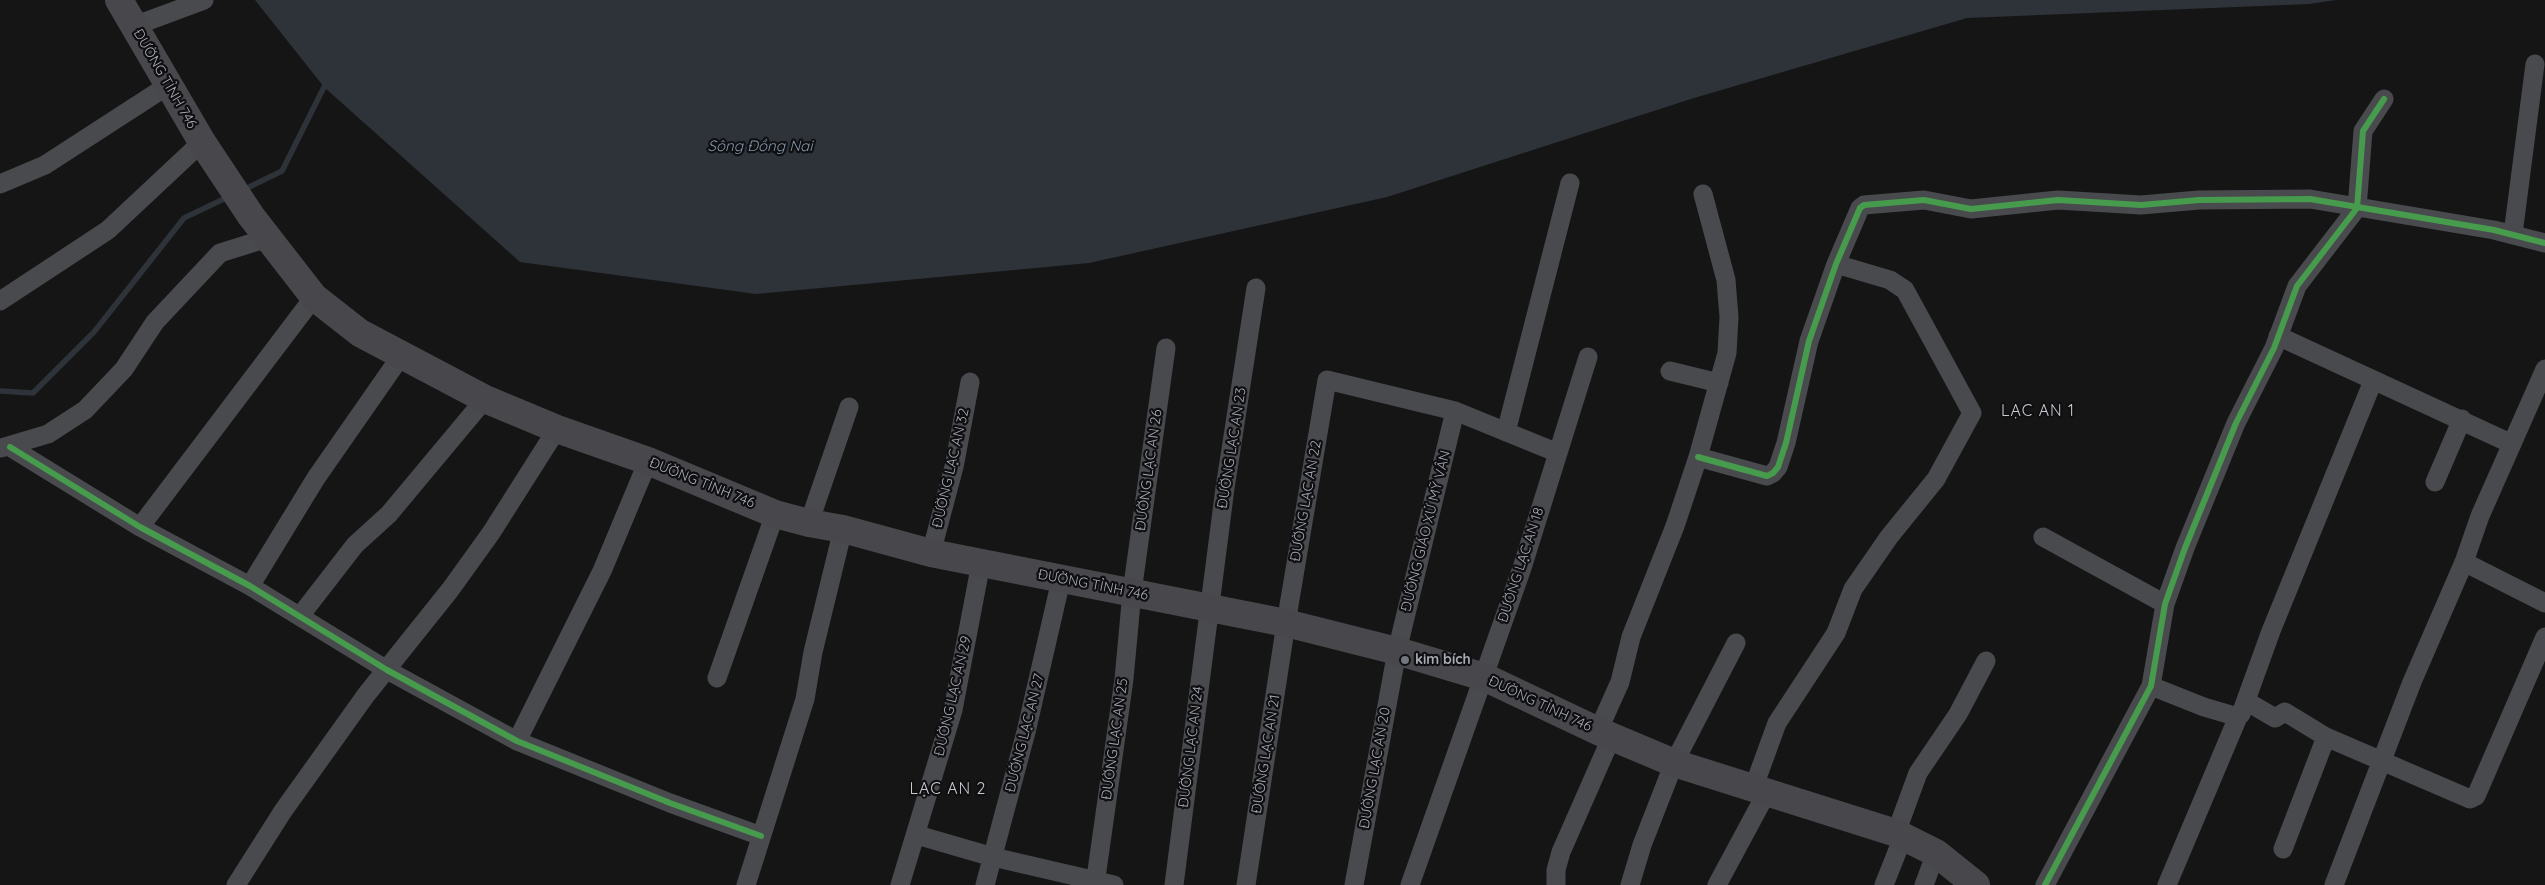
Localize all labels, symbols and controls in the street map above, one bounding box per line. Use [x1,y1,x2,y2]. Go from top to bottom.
street label: ĐƯỜNG TỈNH 746 [130,26,200,132]
water label: Sông Đồng Nai [708,137,812,155]
street label: ĐƯỜNG LẠC AN 23 [1214,386,1250,510]
district label: LẠC AN 1 [2000,401,2076,421]
street label: ĐƯỜNG LẠC AN 32 [929,407,973,529]
street label: ĐƯỜNG LẠC AN 26 [1132,408,1166,532]
street label: ĐƯỜNG LẠC AN 22 [1287,439,1325,563]
street label: ĐƯỜNG GIÁO XỨ MỸ VÂN [1398,449,1454,613]
street label: ĐƯỜNG TỈNH 746 [647,454,757,512]
street label: ĐƯỜNG LẠC AN 18 [1495,505,1547,625]
street label: ĐƯỜNG TỈNH 746 [1036,566,1150,604]
street label: ĐƯỜNG LẠC AN 29 [931,634,975,758]
place label: kim bích [1415,652,1471,668]
marker: kim bích [1399,654,1411,666]
street label: ĐƯỜNG LẠC AN 27 [1002,672,1048,794]
street label: ĐƯỜNG TỈNH 746 [1486,673,1594,735]
street label: ĐƯỜNG LẠC AN 25 [1098,677,1132,801]
street label: ĐƯỜNG LẠC AN 24 [1175,685,1207,809]
street label: ĐƯỜNG LẠC AN 21 [1248,693,1284,815]
street label: ĐƯỜNG LẠC AN 20 [1356,706,1394,830]
district label: LẠC AN 2 [909,779,987,799]

